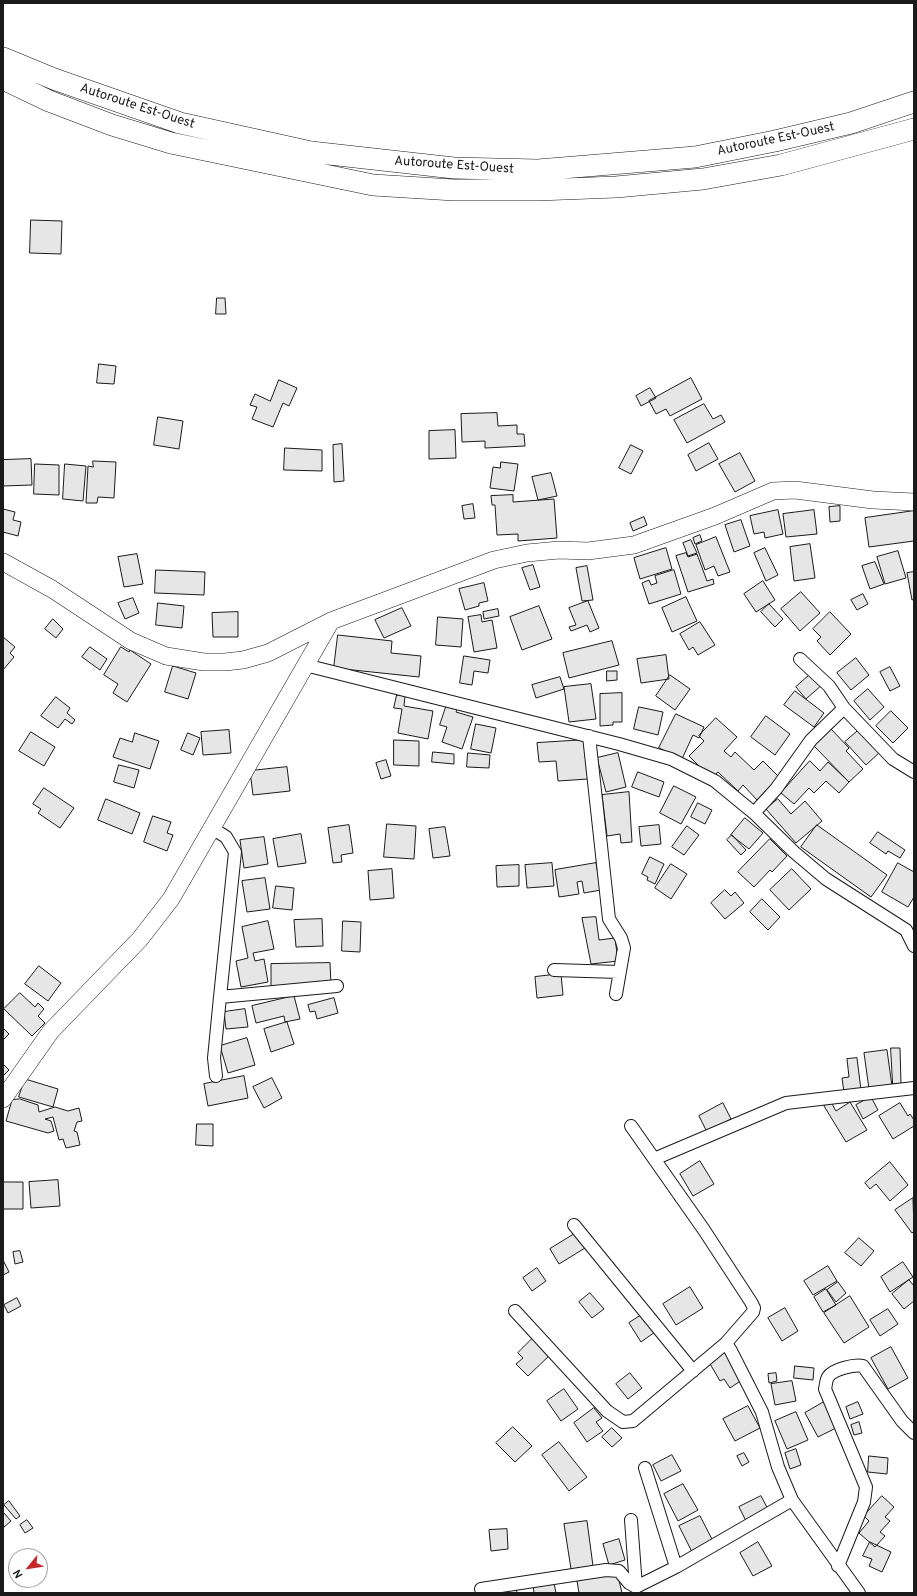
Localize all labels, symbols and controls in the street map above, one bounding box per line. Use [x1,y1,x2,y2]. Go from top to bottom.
street label: Autoroute Est-Ouest [78,81,196,133]
street label: Autoroute Est-Ouest [716,120,836,160]
street label: Autoroute Est-Ouest [394,154,514,178]
north arrow [8,1548,48,1588]
text: N [10,1567,27,1580]

